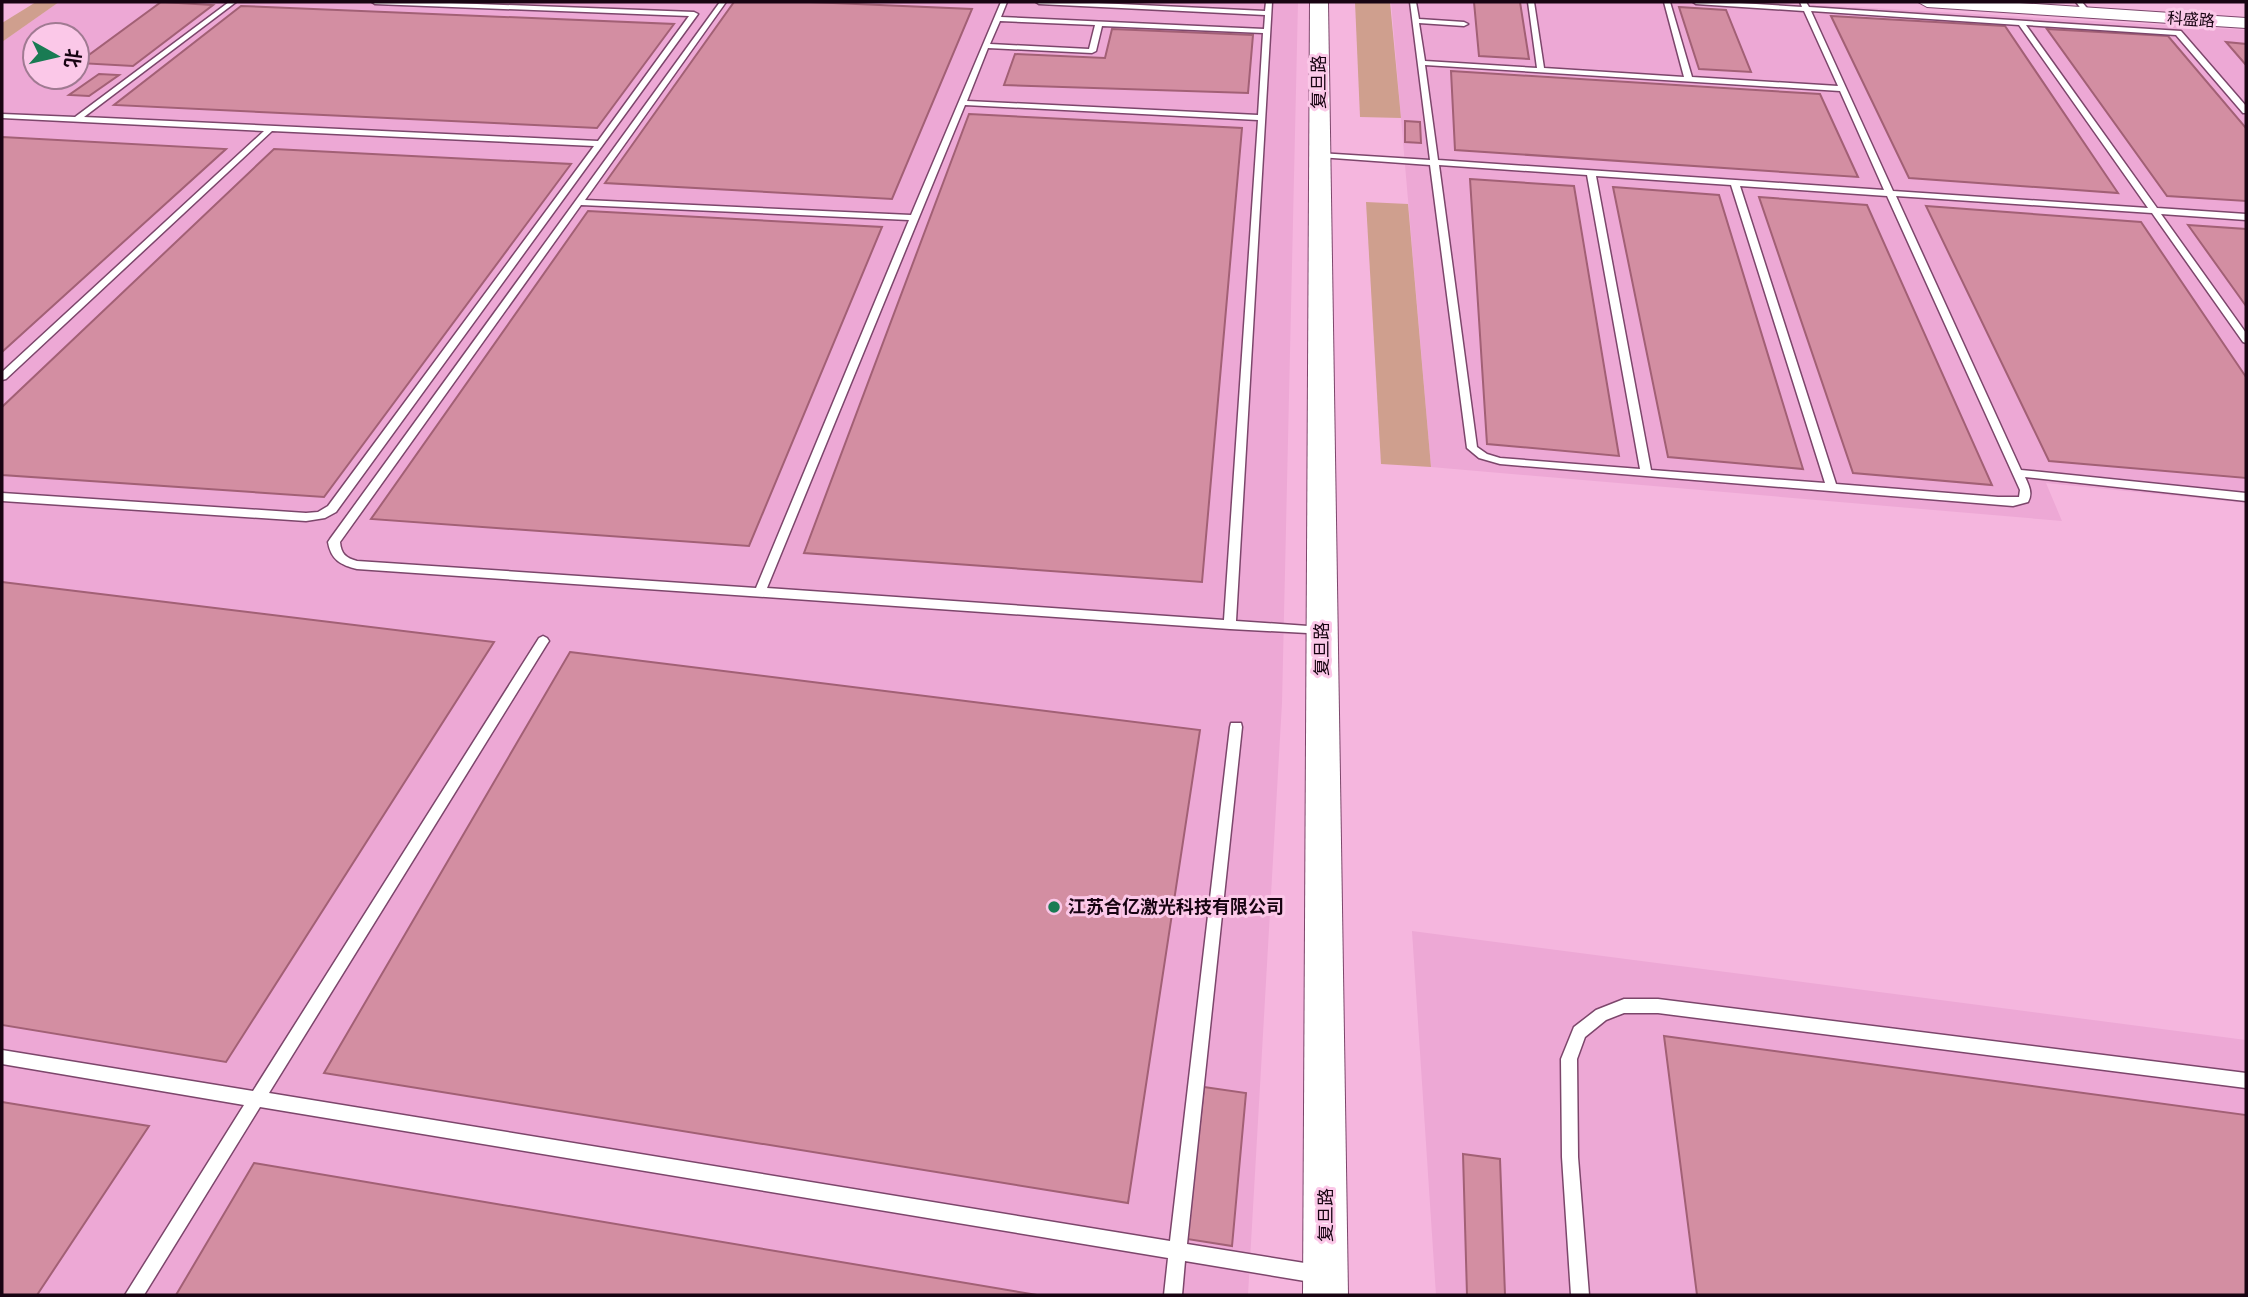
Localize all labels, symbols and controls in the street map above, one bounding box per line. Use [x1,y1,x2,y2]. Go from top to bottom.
street label: 科盛路 [2166,5,2216,33]
north arrow [21,21,91,91]
text: 北 [58,47,89,70]
street label: 复旦路 [1305,55,1332,109]
street label: 复旦路 [1308,622,1335,676]
place label: 江苏合亿激光科技有限公司 [1068,893,1284,920]
marker: 江苏合亿激光科技有限公司 [1046,899,1062,915]
street label: 复旦路 [1312,1188,1339,1242]

